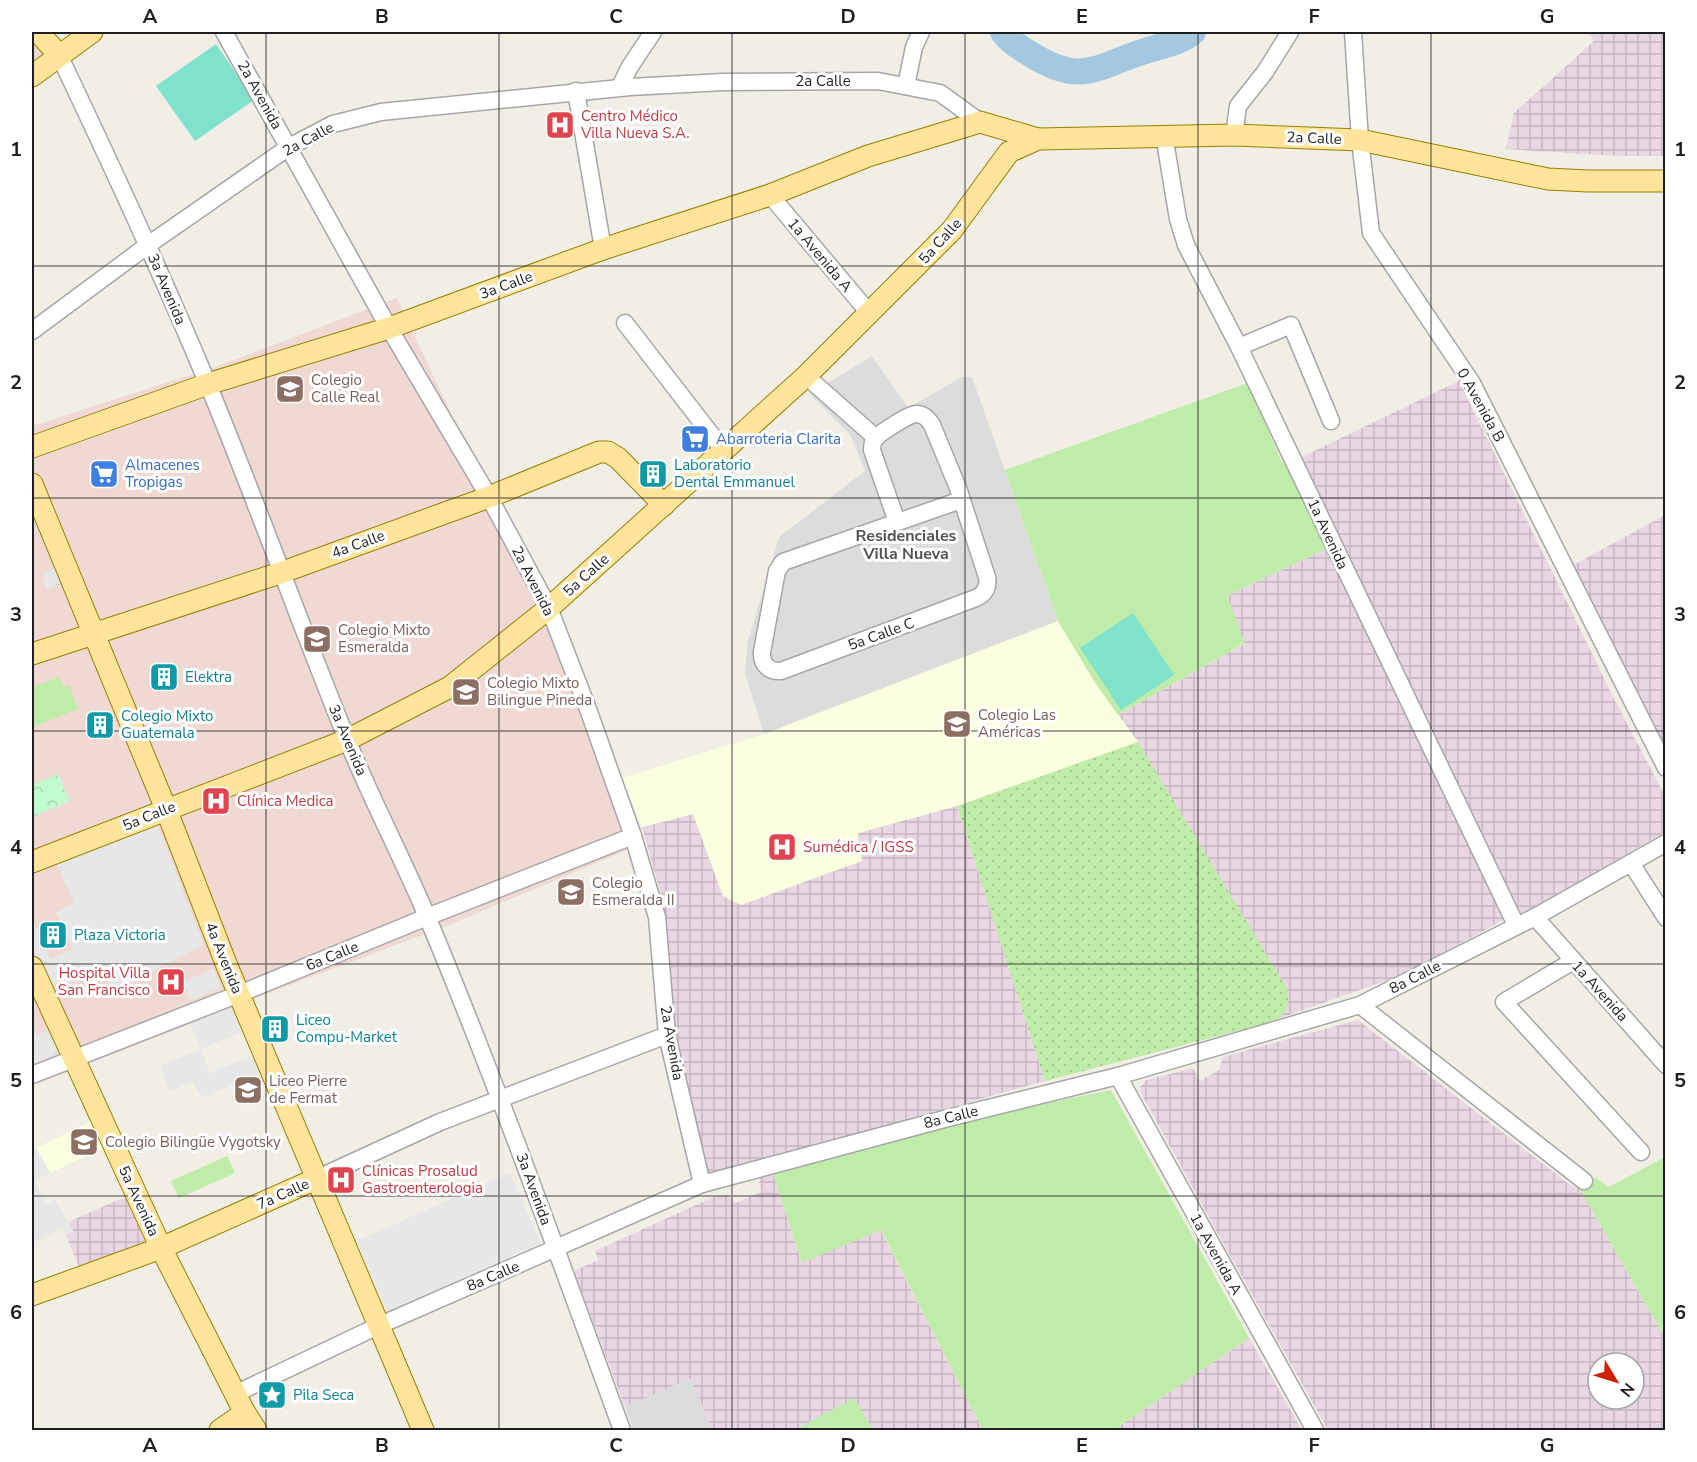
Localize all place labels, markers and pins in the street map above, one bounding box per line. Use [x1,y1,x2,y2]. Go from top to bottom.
place label: Centro Médico Villa Nueva S.A. [580,106,690,143]
hospital icon: Centro Médico Villa Nueva S.A. [544,109,576,141]
place label: Colegio Calle Real [311,370,380,407]
school or university icon: Colegio Calle Real [274,373,306,405]
supermarket icon: Abarroteria Clarita [679,423,711,455]
place label: Abarroteria Clarita [716,429,841,449]
place label: Almacenes Tropigas [125,455,200,492]
place label: Laboratorio Dental Emmanuel [674,455,795,492]
supermarket icon: Almacenes Tropigas [88,458,120,490]
building icon: Laboratorio Dental Emmanuel [637,458,669,490]
place label: Colegio Mixto Esmeralda [338,620,430,657]
school or university icon: Colegio Mixto Esmeralda [301,623,333,655]
building icon: Elektra [148,661,180,693]
place label: Elektra [185,667,232,687]
place label: Colegio Mixto Bilingue Pineda [487,673,592,710]
school or university icon: Colegio Mixto Bilingue Pineda [450,676,482,708]
place label: Colegio Las Américas [978,705,1056,742]
place label: Colegio Mixto Guatemala [121,706,213,743]
school or university icon: Colegio Las Américas [941,708,973,740]
building icon: Colegio Mixto Guatemala [84,709,116,741]
hospital icon: Clínica Medica [200,785,232,817]
place label: Clínica Medica [237,791,334,811]
hospital icon: Sumédica / IGSS [766,831,798,863]
place label: Sumédica / IGSS [803,837,914,857]
place label: Colegio Esmeralda II [592,873,675,910]
school or university icon: Colegio Esmeralda II [555,876,587,908]
building icon: Plaza Victoria [37,919,69,951]
place label: Plaza Victoria [74,925,166,945]
place label: Hospital Villa San Francisco [58,963,150,1000]
hospital icon: Hospital Villa San Francisco [155,966,187,998]
place label: Liceo Compu-Market [296,1010,398,1047]
building icon: Liceo Compu-Market [259,1013,291,1045]
place label: Liceo Pierre de Fermat [269,1071,347,1108]
school or university icon: Liceo Pierre de Fermat [232,1074,264,1106]
school or university icon: Colegio Bilingüe Vygotsky [68,1126,100,1158]
place label: Colegio Bilingüe Vygotsky [105,1132,281,1152]
place label: Clínicas Prosalud Gastroenterologia [362,1161,483,1198]
hospital icon: Clínicas Prosalud Gastroenterologia [325,1164,357,1196]
place icon: Pila Seca [256,1379,288,1411]
place label: Pila Seca [293,1385,354,1405]

